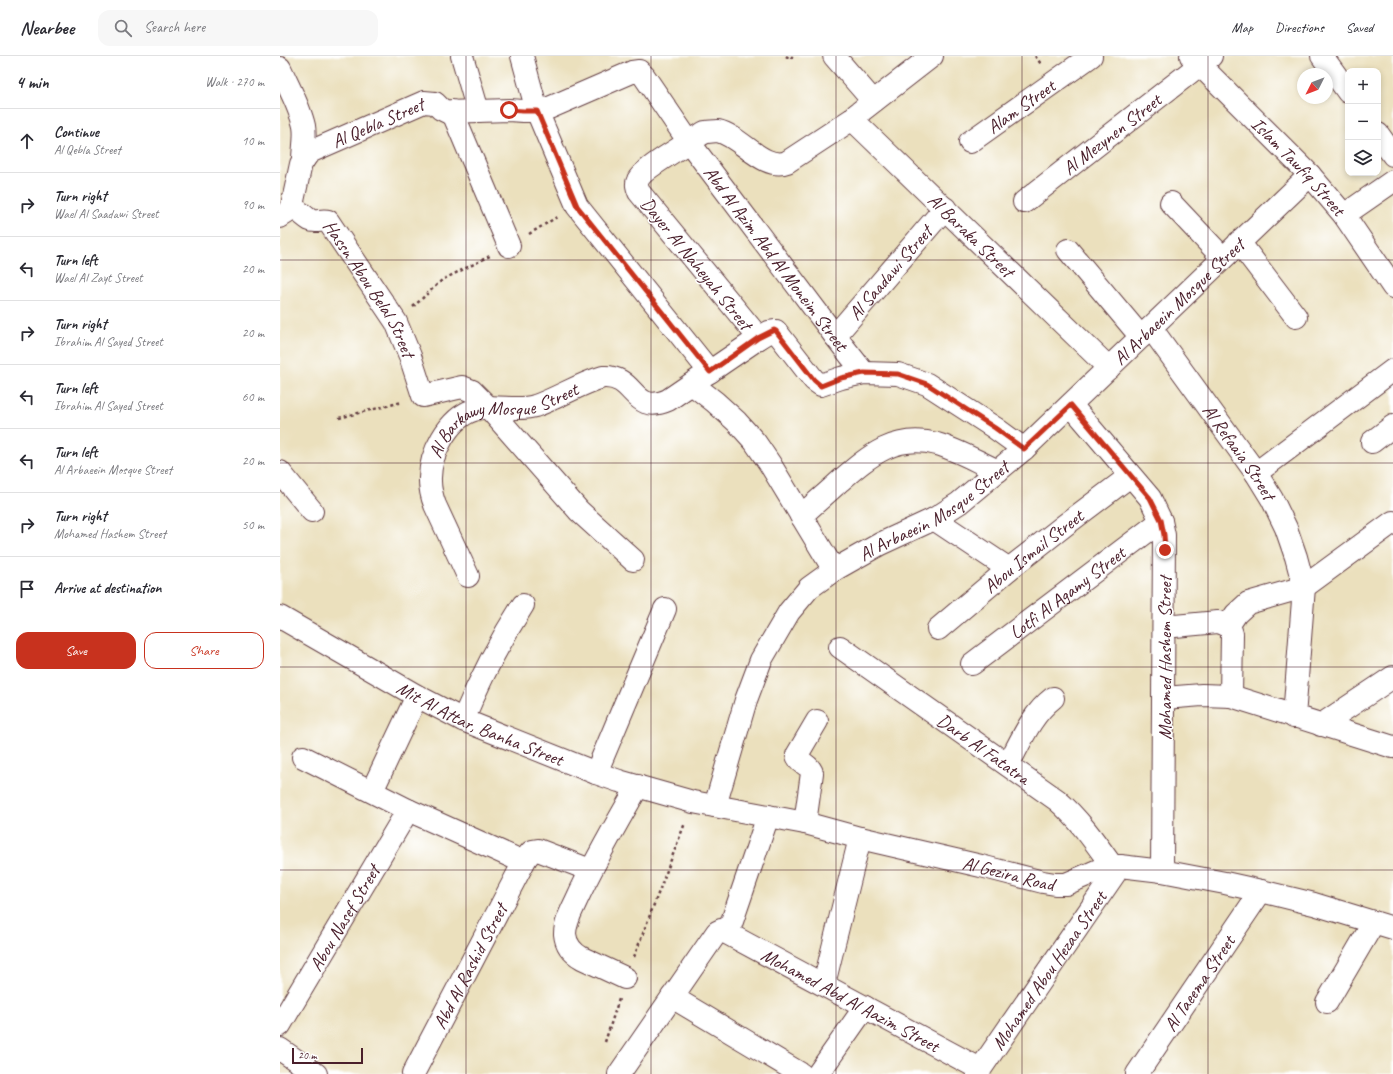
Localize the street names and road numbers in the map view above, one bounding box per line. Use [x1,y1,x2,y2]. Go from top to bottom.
street label: Alam Street [982,73,1061,139]
street label: Al Mezynen Street [1058,87,1168,180]
street label: Al Qebla Street [328,91,430,154]
street label: Islam Tawfiq Street [1246,112,1351,222]
street label: Abd Al Azim Abd Al Moneim Street [698,162,854,357]
street label: Al Baraka Street [923,188,1021,285]
street label: Dayer Al Naheyah Street [635,192,759,337]
street label: Hassn Abou Belal Street [318,215,421,363]
street label: Al Saadawi Street [843,219,940,325]
street label: Al Arbaeein Mosque Street [1108,232,1252,370]
street label: Al Barkawy Mosque Street [423,377,584,461]
street label: Al Refaaia Street [1197,399,1282,507]
street label: Al Arbaeein Mosque Street [855,454,1016,567]
street label: Abou Ismail Street [979,504,1090,599]
street label: Lotfi Al Agamy Street [1005,540,1132,645]
street label: Mohamed Hashem Street [1153,573,1177,740]
street label: Mit Al Attar, Banha Street [392,676,568,772]
street label: Darb Al Fatatra [932,708,1036,791]
street label: Al Gezira Road [960,851,1059,897]
street label: Abou Nasef Street [304,858,387,975]
street label: Mohamed Abou Hezaa Street [986,885,1113,1055]
street label: Abd Al Rashid Street [428,897,514,1033]
street label: Al Taeema Street [1159,930,1241,1036]
street label: Mohamed Abd Al Aazim Street [757,943,945,1059]

